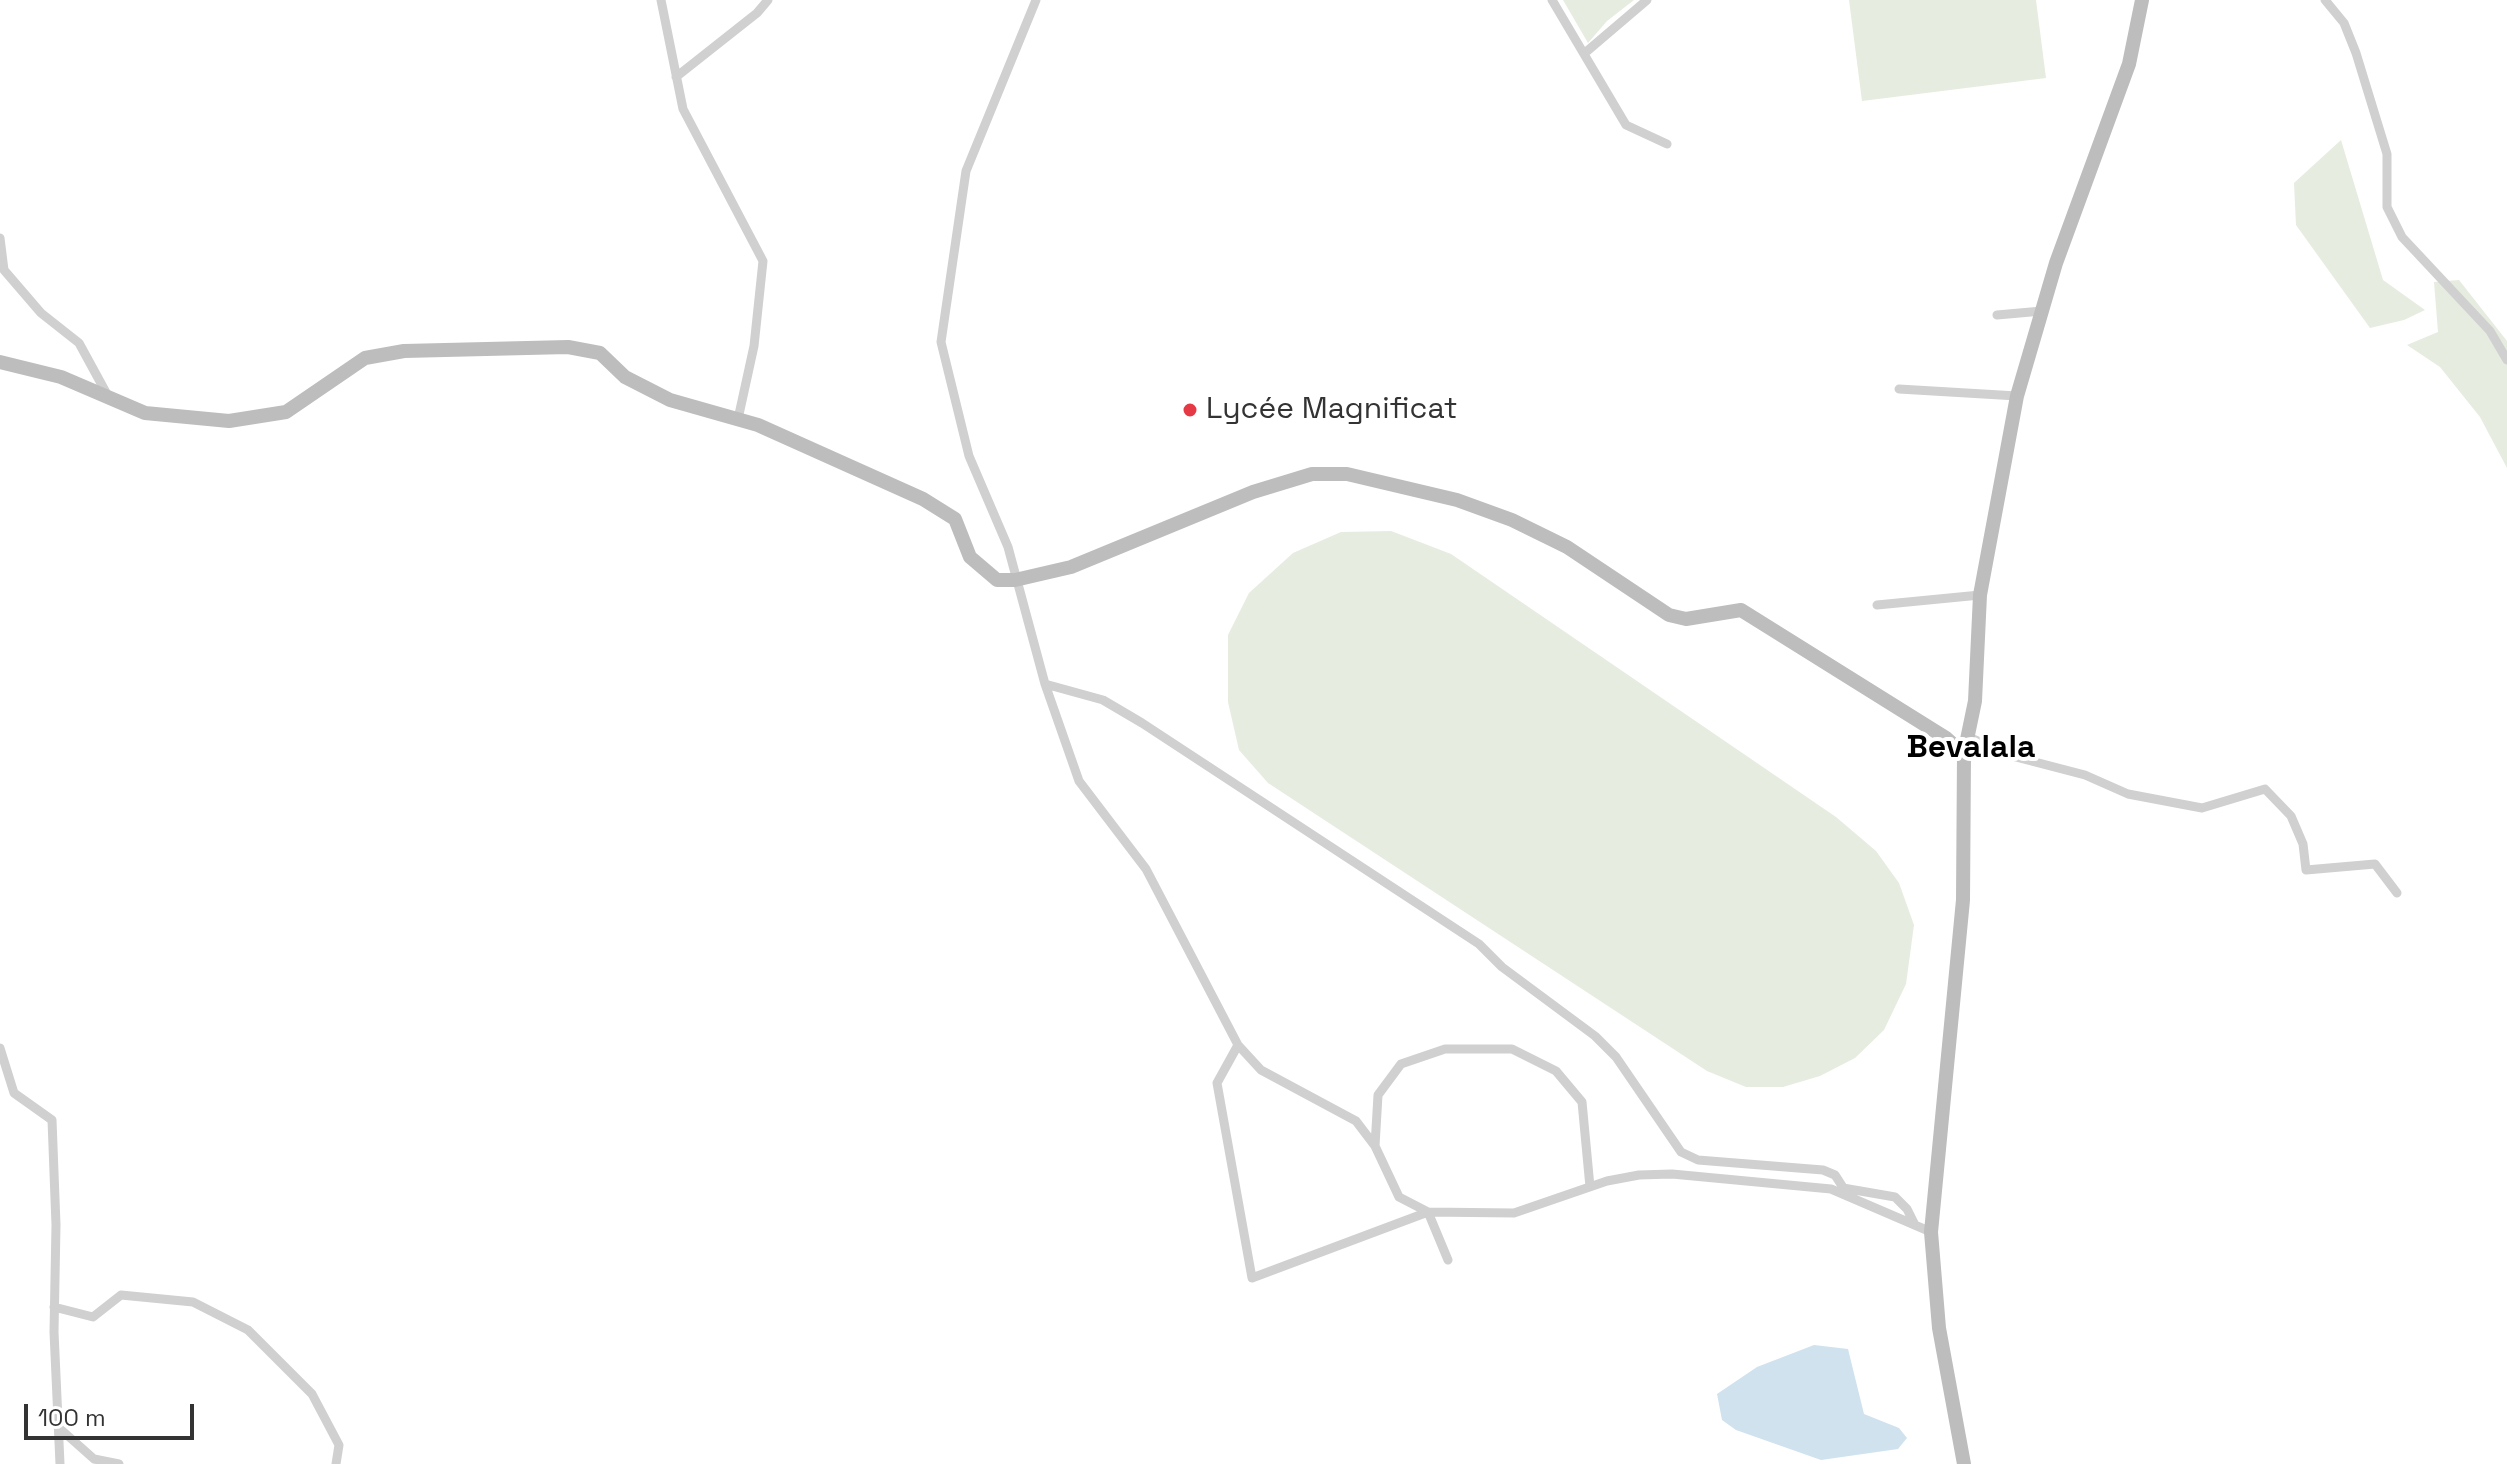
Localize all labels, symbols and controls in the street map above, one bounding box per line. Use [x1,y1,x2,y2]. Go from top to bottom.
place label: Lycée Magnificat [1206,392,1458,428]
marker: Lycée Magnificat [1181,401,1199,419]
district label: Bevalala [1907,729,2035,767]
scale bar [28,1388,198,1438]
text: 100 m [38,1402,106,1433]

